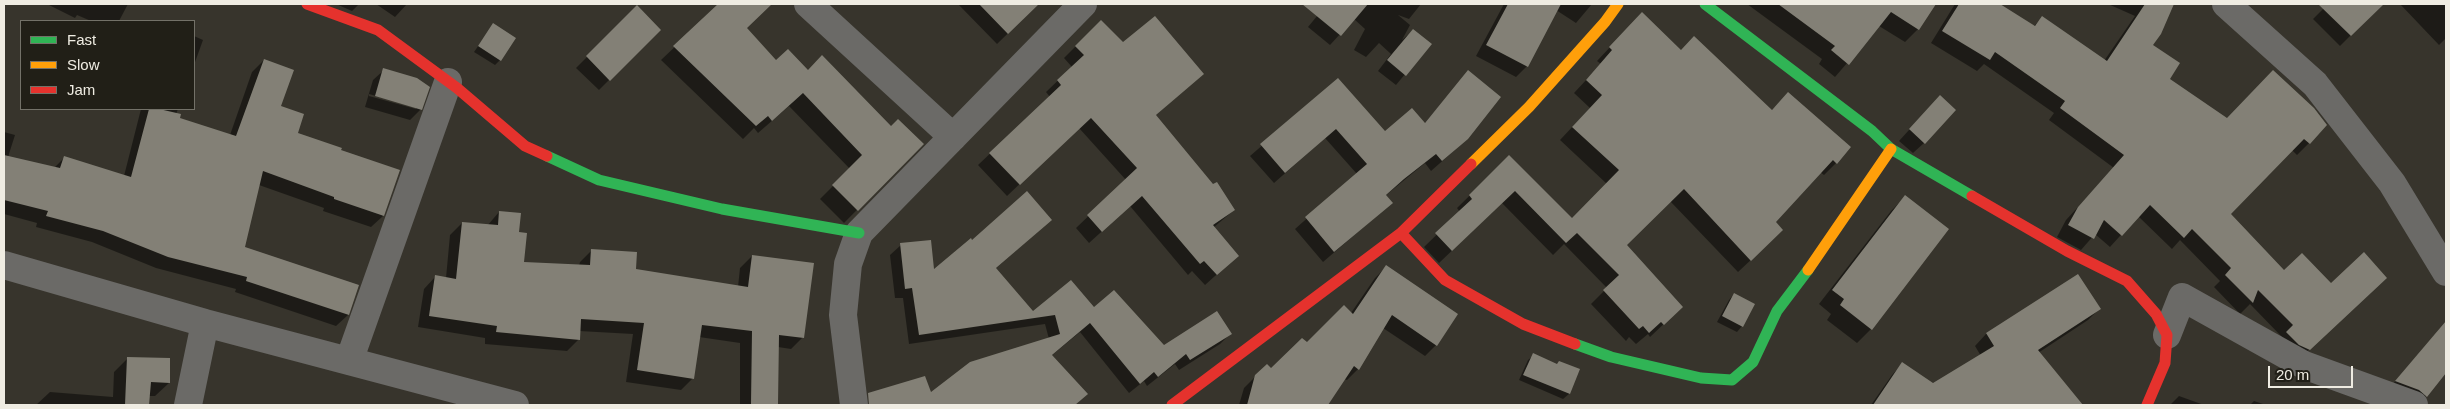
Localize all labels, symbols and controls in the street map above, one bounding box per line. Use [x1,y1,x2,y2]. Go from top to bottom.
legend [20,20,195,110]
text: Fast [67,31,96,48]
text: Slow [67,56,100,73]
text: Jam [67,81,95,98]
scale bar [2270,356,2355,388]
text: 20 m [2276,366,2309,383]

